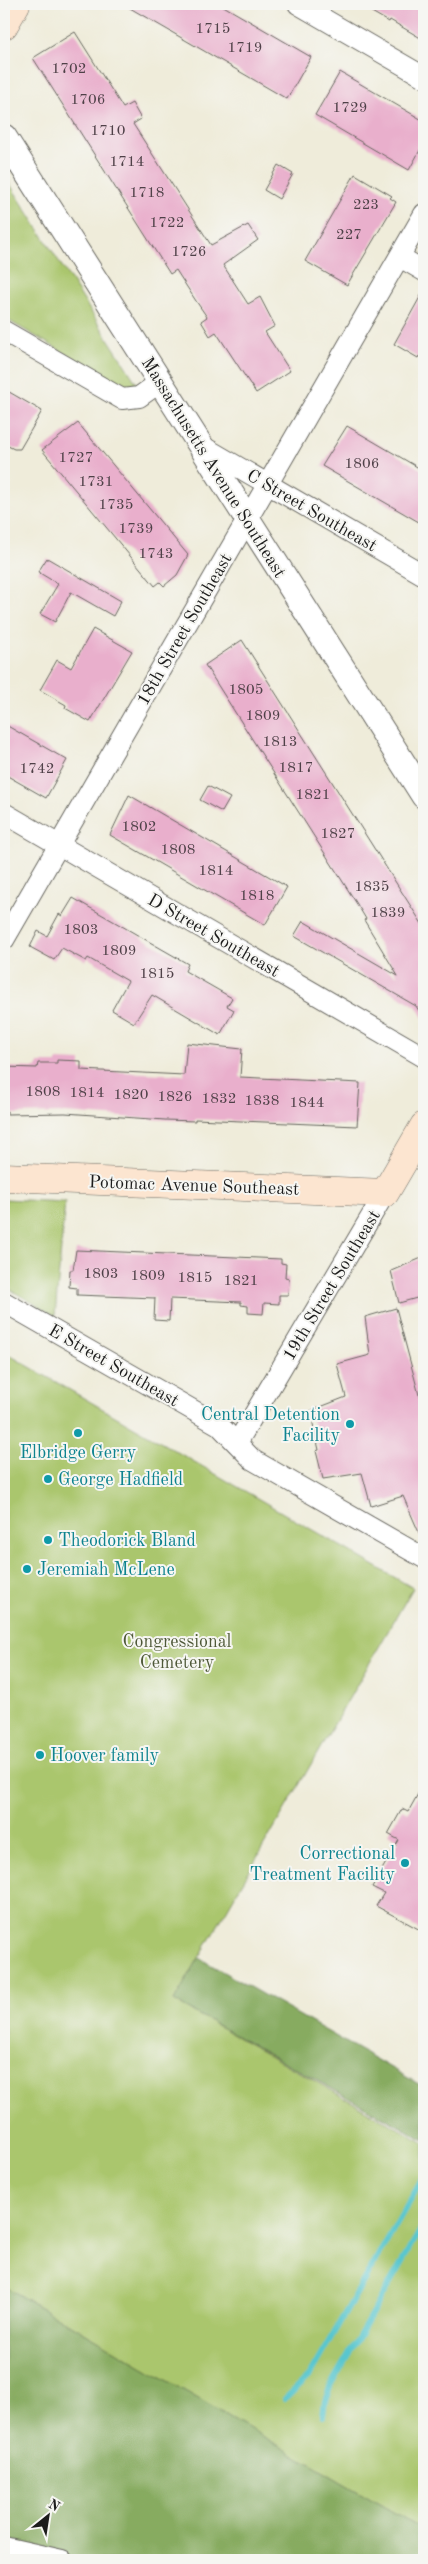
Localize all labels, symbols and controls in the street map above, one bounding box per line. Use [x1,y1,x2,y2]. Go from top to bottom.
house number: 1715 [196,22,230,37]
house number: 1719 [228,41,262,56]
house number: 1702 [52,62,86,77]
house number: 1706 [71,93,105,108]
house number: 1729 [333,101,367,116]
house number: 1710 [91,124,125,139]
house number: 1714 [110,155,144,170]
house number: 1718 [130,186,164,201]
house number: 223 [353,198,379,213]
house number: 1722 [150,216,184,231]
house number: 227 [336,228,362,243]
house number: 1726 [172,245,206,260]
street label: Massachusetts Avenue Southeast [138,354,289,581]
house number: 1727 [59,451,93,466]
house number: 1806 [345,457,379,472]
street label: C Street Southeast [243,466,380,555]
house number: 1731 [79,475,113,490]
house number: 1735 [99,498,133,513]
house number: 1739 [119,522,153,537]
house number: 1743 [139,547,173,562]
street label: 18th Street Southeast [134,551,236,708]
house number: 1805 [229,683,263,698]
house number: 1809 [246,709,280,724]
house number: 1813 [263,735,297,750]
house number: 1817 [279,761,313,776]
house number: 1742 [20,762,54,777]
house number: 1821 [296,788,330,803]
house number: 1802 [122,820,156,835]
house number: 1827 [321,827,355,842]
house number: 1808 [161,843,195,858]
house number: 1814 [199,864,233,879]
house number: 1835 [355,880,389,895]
house number: 1818 [240,889,274,904]
street label: D Street Southeast [145,891,282,981]
house number: 1839 [371,906,405,921]
house number: 1803 [64,923,98,938]
house number: 1809 [102,944,136,959]
house number: 1815 [140,967,174,982]
house number: 1808 [26,1085,60,1100]
house number: 1814 [70,1086,104,1101]
house number: 1820 [114,1088,148,1103]
house number: 1826 [158,1090,192,1105]
house number: 1832 [202,1092,236,1107]
house number: 1838 [245,1094,279,1109]
house number: 1844 [290,1096,324,1111]
street label: Potomac Avenue Southeast [88,1173,300,1199]
street label: 19th Street Southeast [280,1207,384,1364]
house number: 1803 [84,1267,118,1282]
house number: 1809 [131,1269,165,1284]
house number: 1815 [178,1271,212,1286]
house number: 1821 [224,1274,258,1289]
street label: E Street Southeast [45,1321,182,1410]
place label: Central Detention Facility [201,1406,340,1445]
marker: Central Detention Facility [344,1418,356,1430]
marker: Elbridge Gerry [72,1427,84,1439]
place label: Elbridge Gerry [20,1444,137,1462]
place label: George Hadfield [58,1471,183,1489]
marker: George Hadfield [42,1473,54,1485]
place label: Theodorick Bland [58,1532,196,1550]
marker: Theodorick Bland [42,1534,54,1546]
place label: Jeremiah McLene [37,1561,175,1579]
marker: Jeremiah McLene [21,1563,33,1575]
park label: Congressional Cemetery [123,1633,232,1672]
place label: Hoover family [50,1747,160,1765]
marker: Hoover family [34,1749,46,1761]
place label: Correctional Treatment Facility [249,1845,395,1884]
marker: Correctional Treatment Facility [399,1857,411,1869]
north arrow [22,2492,72,2542]
text: N [46,2497,62,2514]

